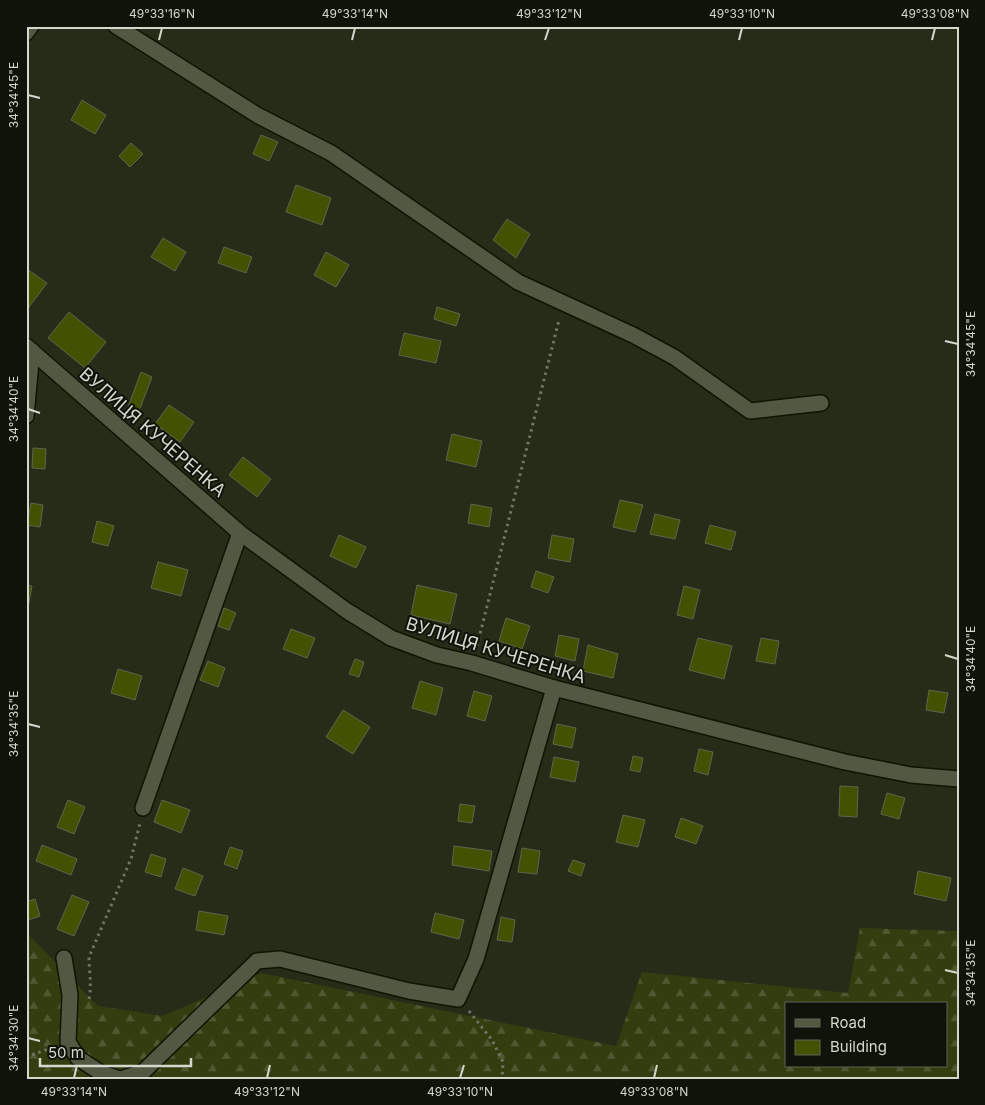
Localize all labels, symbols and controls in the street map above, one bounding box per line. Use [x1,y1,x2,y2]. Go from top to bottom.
text: 49°33'16"N [129,6,195,21]
text: 49°33'14"N [322,6,388,21]
text: 49°33'12"N [516,6,582,21]
text: 49°33'10"N [709,6,775,21]
text: 49°33'08"N [901,6,969,21]
text: 34°34'45"E [6,62,21,128]
text: 34°34'45"E [963,311,978,377]
street label: ВУЛИЦЯ КУЧЕРЕНКА [76,363,230,501]
text: 34°34'40"E [6,376,21,442]
street label: ВУЛИЦЯ КУЧЕРЕНКА [404,613,588,687]
text: 34°34'40"E [963,626,978,692]
text: 34°34'35"E [6,691,21,757]
text: 34°34'35"E [963,940,978,1006]
legend [785,1002,948,1068]
text: 34°34'30"E [6,1005,21,1071]
text: Road [830,1013,866,1032]
scale bar [40,1035,191,1067]
text: Building [830,1037,887,1056]
text: 50 m [48,1043,84,1062]
text: 49°33'14"N [41,1084,107,1099]
text: 49°33'12"N [234,1084,300,1099]
text: 49°33'10"N [427,1084,493,1099]
text: 49°33'08"N [620,1084,688,1099]

